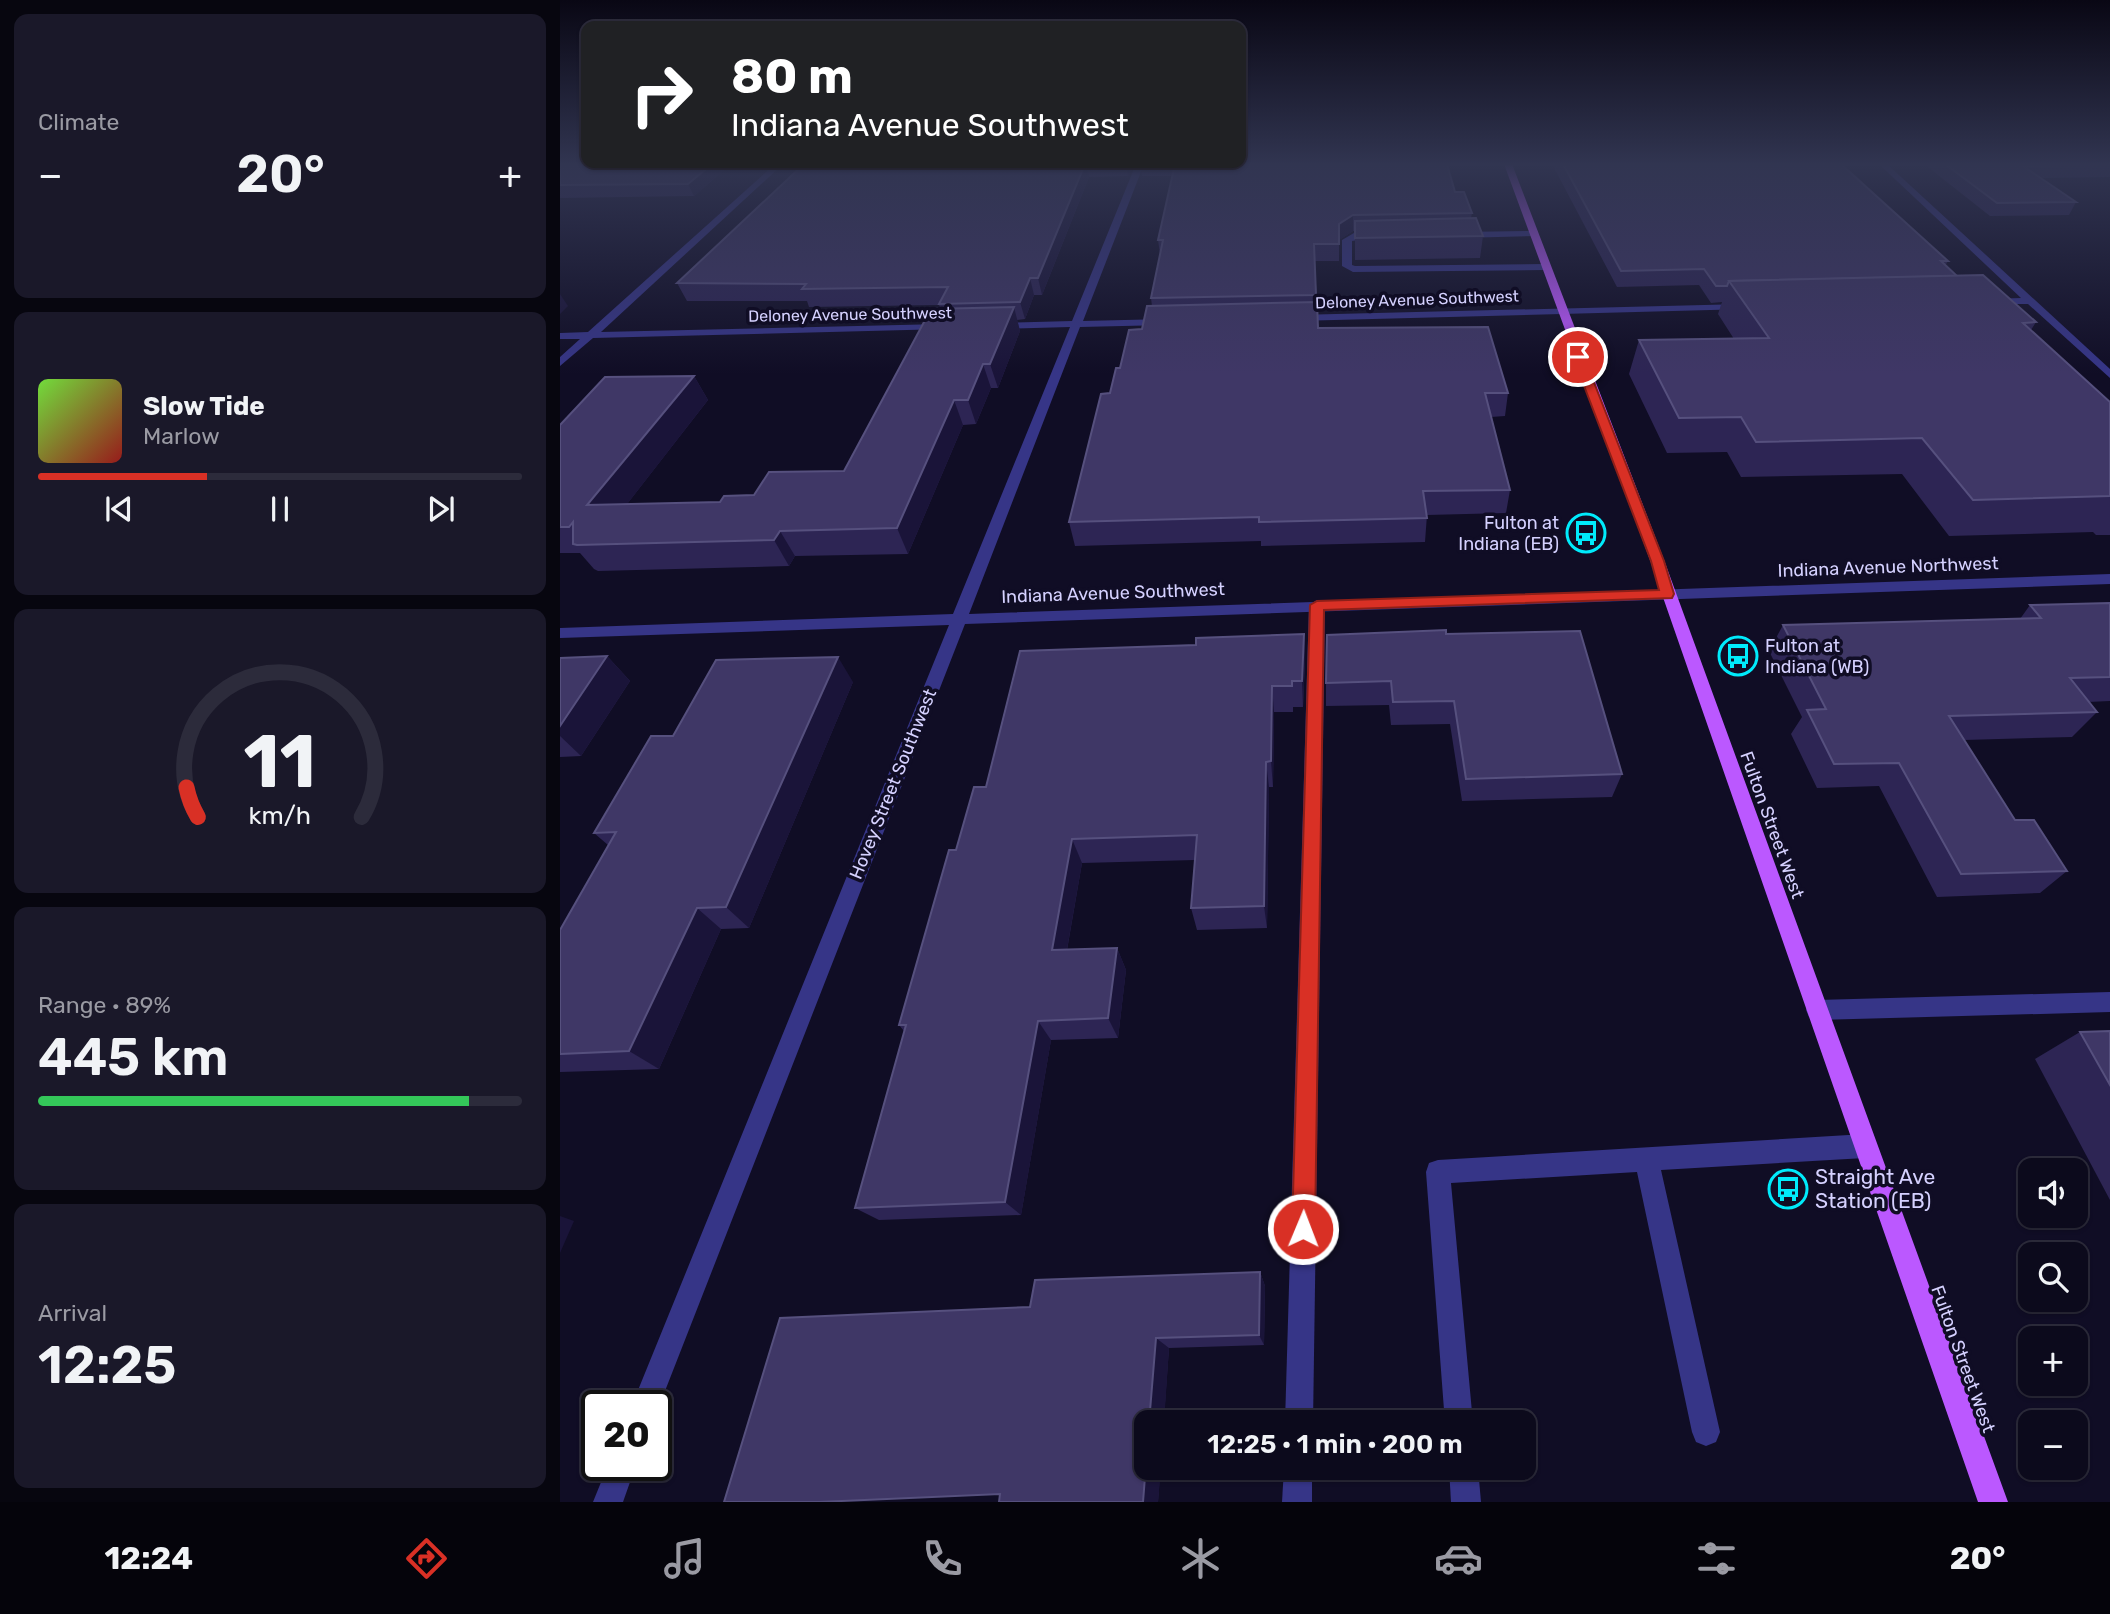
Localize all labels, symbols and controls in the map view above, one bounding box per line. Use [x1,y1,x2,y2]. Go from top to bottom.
text: 80 m [731,47,853,105]
icon: right [616,49,707,140]
text: Indiana Avenue Southwest [731,106,1129,144]
text: Climate [38,108,119,136]
text: 20° [236,143,325,205]
text: − [38,152,63,198]
text: + [498,152,522,198]
street label: Deloney Avenue Southwest [1315,286,1519,313]
street label: Deloney Avenue Southwest [748,303,952,326]
pin [1548,327,1608,387]
icon: arrive [1559,338,1597,376]
text: Slow Tide [143,391,265,422]
text: Marlow [143,422,220,450]
icon: previous [100,490,138,528]
icon: pause [261,490,299,528]
icon: next [422,490,460,528]
place label: Fulton at Indiana (EB) [1458,512,1559,555]
bus stop icon: Fulton at Indiana (EB) [1565,512,1607,554]
street label: Indiana Avenue Northwest [1777,552,1999,582]
street label: Indiana Avenue Southwest [1001,578,1225,608]
bus stop icon: Fulton at Indiana (WB) [1717,635,1759,677]
place label: Fulton at Indiana (WB) [1765,635,1869,678]
street label: Hovey Street Southwest [845,686,941,882]
text: 11 [244,719,316,805]
street label: Fulton Street West [1735,749,1809,901]
text: km/h [249,801,311,830]
text: Range · 89% [38,991,171,1019]
text: 445 km [38,1026,228,1088]
map controls [2018,1158,2088,1480]
button: sound [2018,1158,2088,1228]
place label: Straight Ave Station (EB) [1815,1164,1935,1213]
bus stop icon: Straight Ave Station (EB) [1767,1168,1809,1210]
position arrow [1266,1192,1340,1266]
button: search [2018,1242,2088,1312]
street label: Fulton Street West [1926,1283,2000,1435]
text: Arrival [38,1299,107,1327]
button: + [2018,1326,2088,1396]
text: 12:25 [38,1334,176,1396]
speed limit sign: 20 [581,1390,672,1481]
button: − [2018,1410,2088,1480]
text: 12:25 · 1 min · 200 m [1207,1429,1463,1460]
icon: directions [402,1534,451,1583]
icon: music [660,1534,709,1583]
icon: phone [918,1534,967,1583]
icon: climate [1176,1534,1225,1583]
icon: car [1434,1534,1483,1583]
icon: filters [1692,1534,1741,1583]
text: 12:24 [104,1539,193,1577]
text: 20° [1950,1539,2005,1577]

